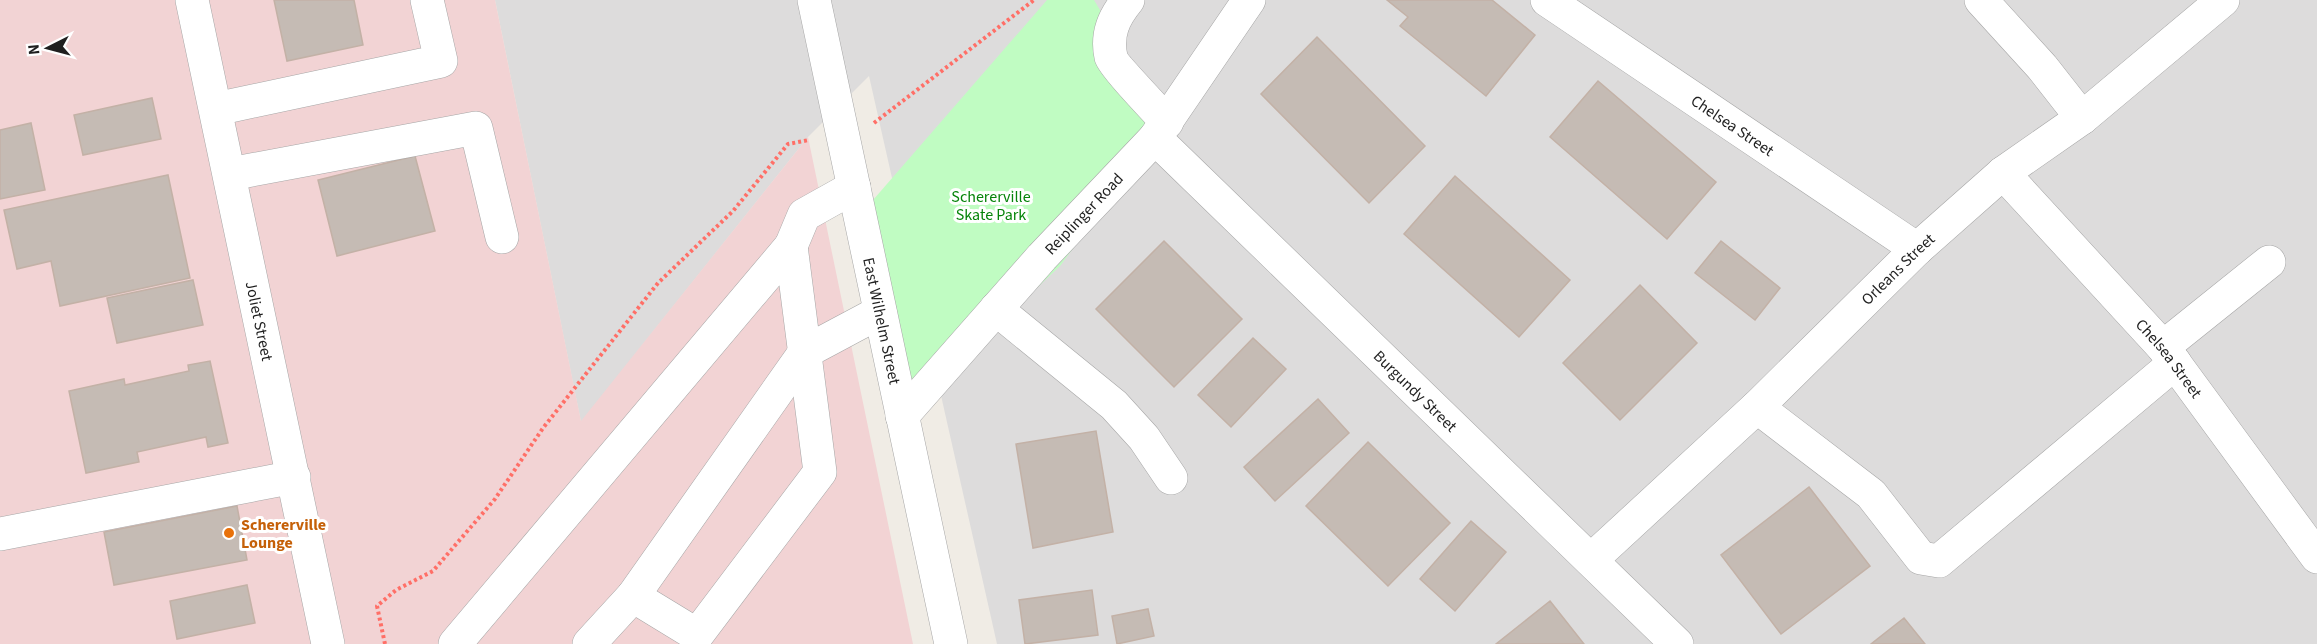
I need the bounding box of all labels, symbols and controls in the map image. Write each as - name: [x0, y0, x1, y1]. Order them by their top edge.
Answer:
- north arrow: [18, 18, 78, 78]
- text: N: [23, 43, 46, 56]
- street label: Chelsea Street: [1686, 90, 1779, 162]
- street label: Reiplinger Road: [1040, 168, 1128, 260]
- park label: Schererville Skate Park: [951, 186, 1031, 226]
- street label: Orleans Street: [1857, 228, 1940, 310]
- street label: East Wilhelm Street: [857, 255, 906, 387]
- street label: Joliet Street: [240, 279, 278, 364]
- street label: Chelsea Street: [2130, 314, 2207, 403]
- street label: Burgundy Street: [1368, 346, 1462, 438]
- place label: Schererville Lounge: [241, 514, 326, 554]
- marker: Schererville Lounge: [222, 526, 236, 540]

